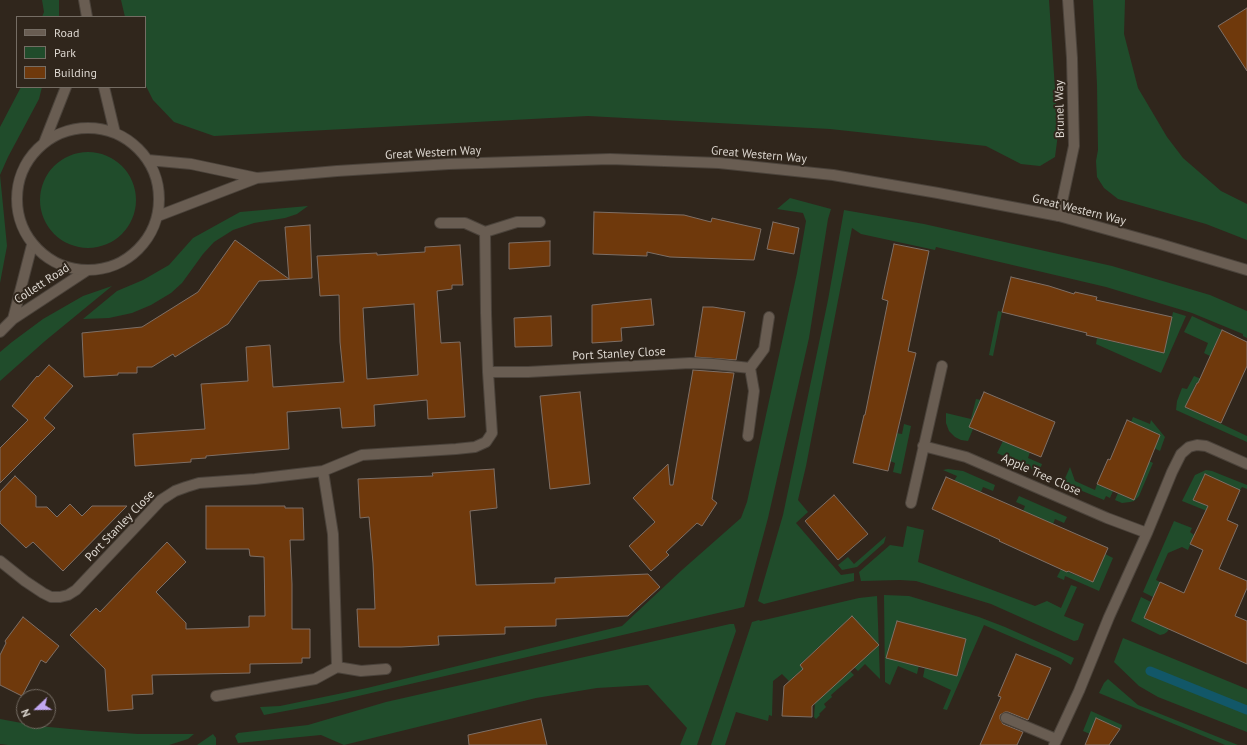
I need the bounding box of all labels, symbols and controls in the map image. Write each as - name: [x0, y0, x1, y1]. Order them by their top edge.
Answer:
- legend: [16, 16, 146, 88]
- text: Road: [54, 25, 79, 40]
- text: Park: [54, 45, 76, 60]
- text: Building: [54, 65, 97, 80]
- street label: Brunel Way: [1052, 80, 1068, 138]
- street label: Great Western Way: [385, 143, 481, 163]
- street label: Great Western Way: [710, 144, 808, 166]
- street label: Great Western Way: [1031, 191, 1127, 229]
- street label: Collett Road: [12, 261, 72, 307]
- street label: Port Stanley Close: [572, 344, 666, 364]
- street label: Apple Tree Close: [999, 451, 1083, 499]
- street label: Port Stanley Close: [82, 487, 158, 565]
- north arrow: [16, 689, 56, 729]
- text: N: [18, 707, 34, 719]

